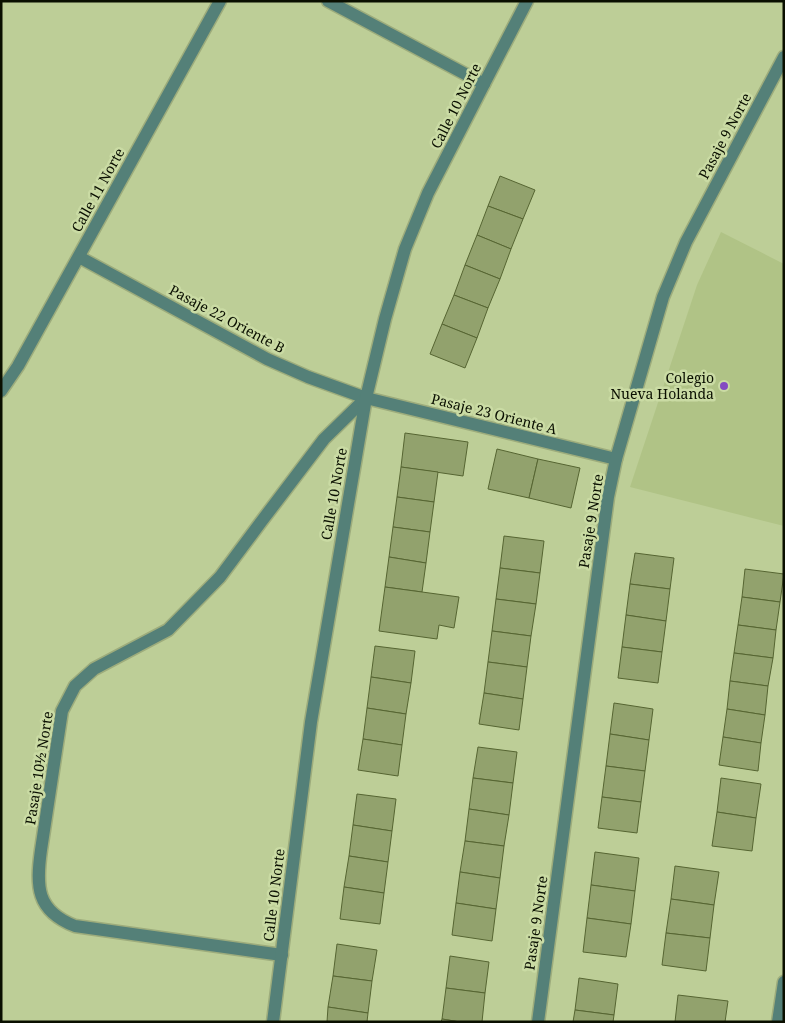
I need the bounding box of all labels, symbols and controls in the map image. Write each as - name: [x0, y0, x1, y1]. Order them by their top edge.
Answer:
- street label: Calle 10 Norte: [426, 60, 485, 152]
- street label: Pasaje 9 Norte: [694, 89, 755, 182]
- street label: Calle 11 Norte: [67, 144, 129, 235]
- street label: Pasaje 22 Oriente B: [166, 280, 288, 357]
- place label: Colegio Nueva Holanda: [610, 368, 714, 403]
- marker: Colegio Nueva Holanda: [718, 380, 730, 392]
- street label: Pasaje 23 Oriente A: [429, 389, 559, 438]
- street label: Calle 10 Norte: [316, 446, 351, 542]
- street label: Pasaje 9 Norte: [574, 472, 607, 569]
- street label: Pasaje 10½ Norte: [20, 710, 57, 826]
- street label: Calle 10 Norte: [258, 847, 289, 942]
- street label: Pasaje 9 Norte: [519, 875, 552, 971]

